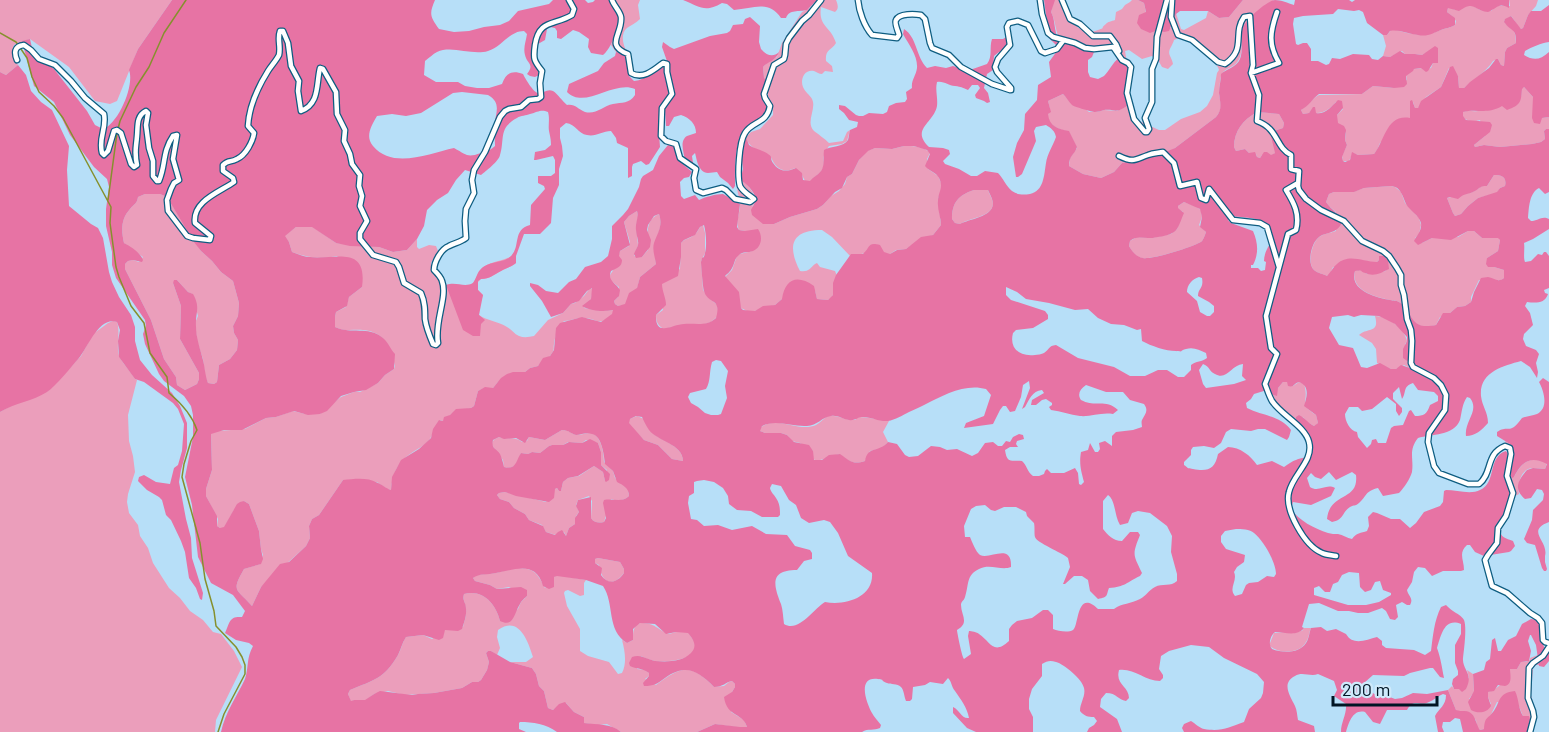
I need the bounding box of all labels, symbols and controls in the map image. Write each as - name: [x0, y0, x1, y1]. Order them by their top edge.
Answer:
- scale bar: [1333, 669, 1436, 707]
- text: 200 m: [1342, 678, 1390, 700]

